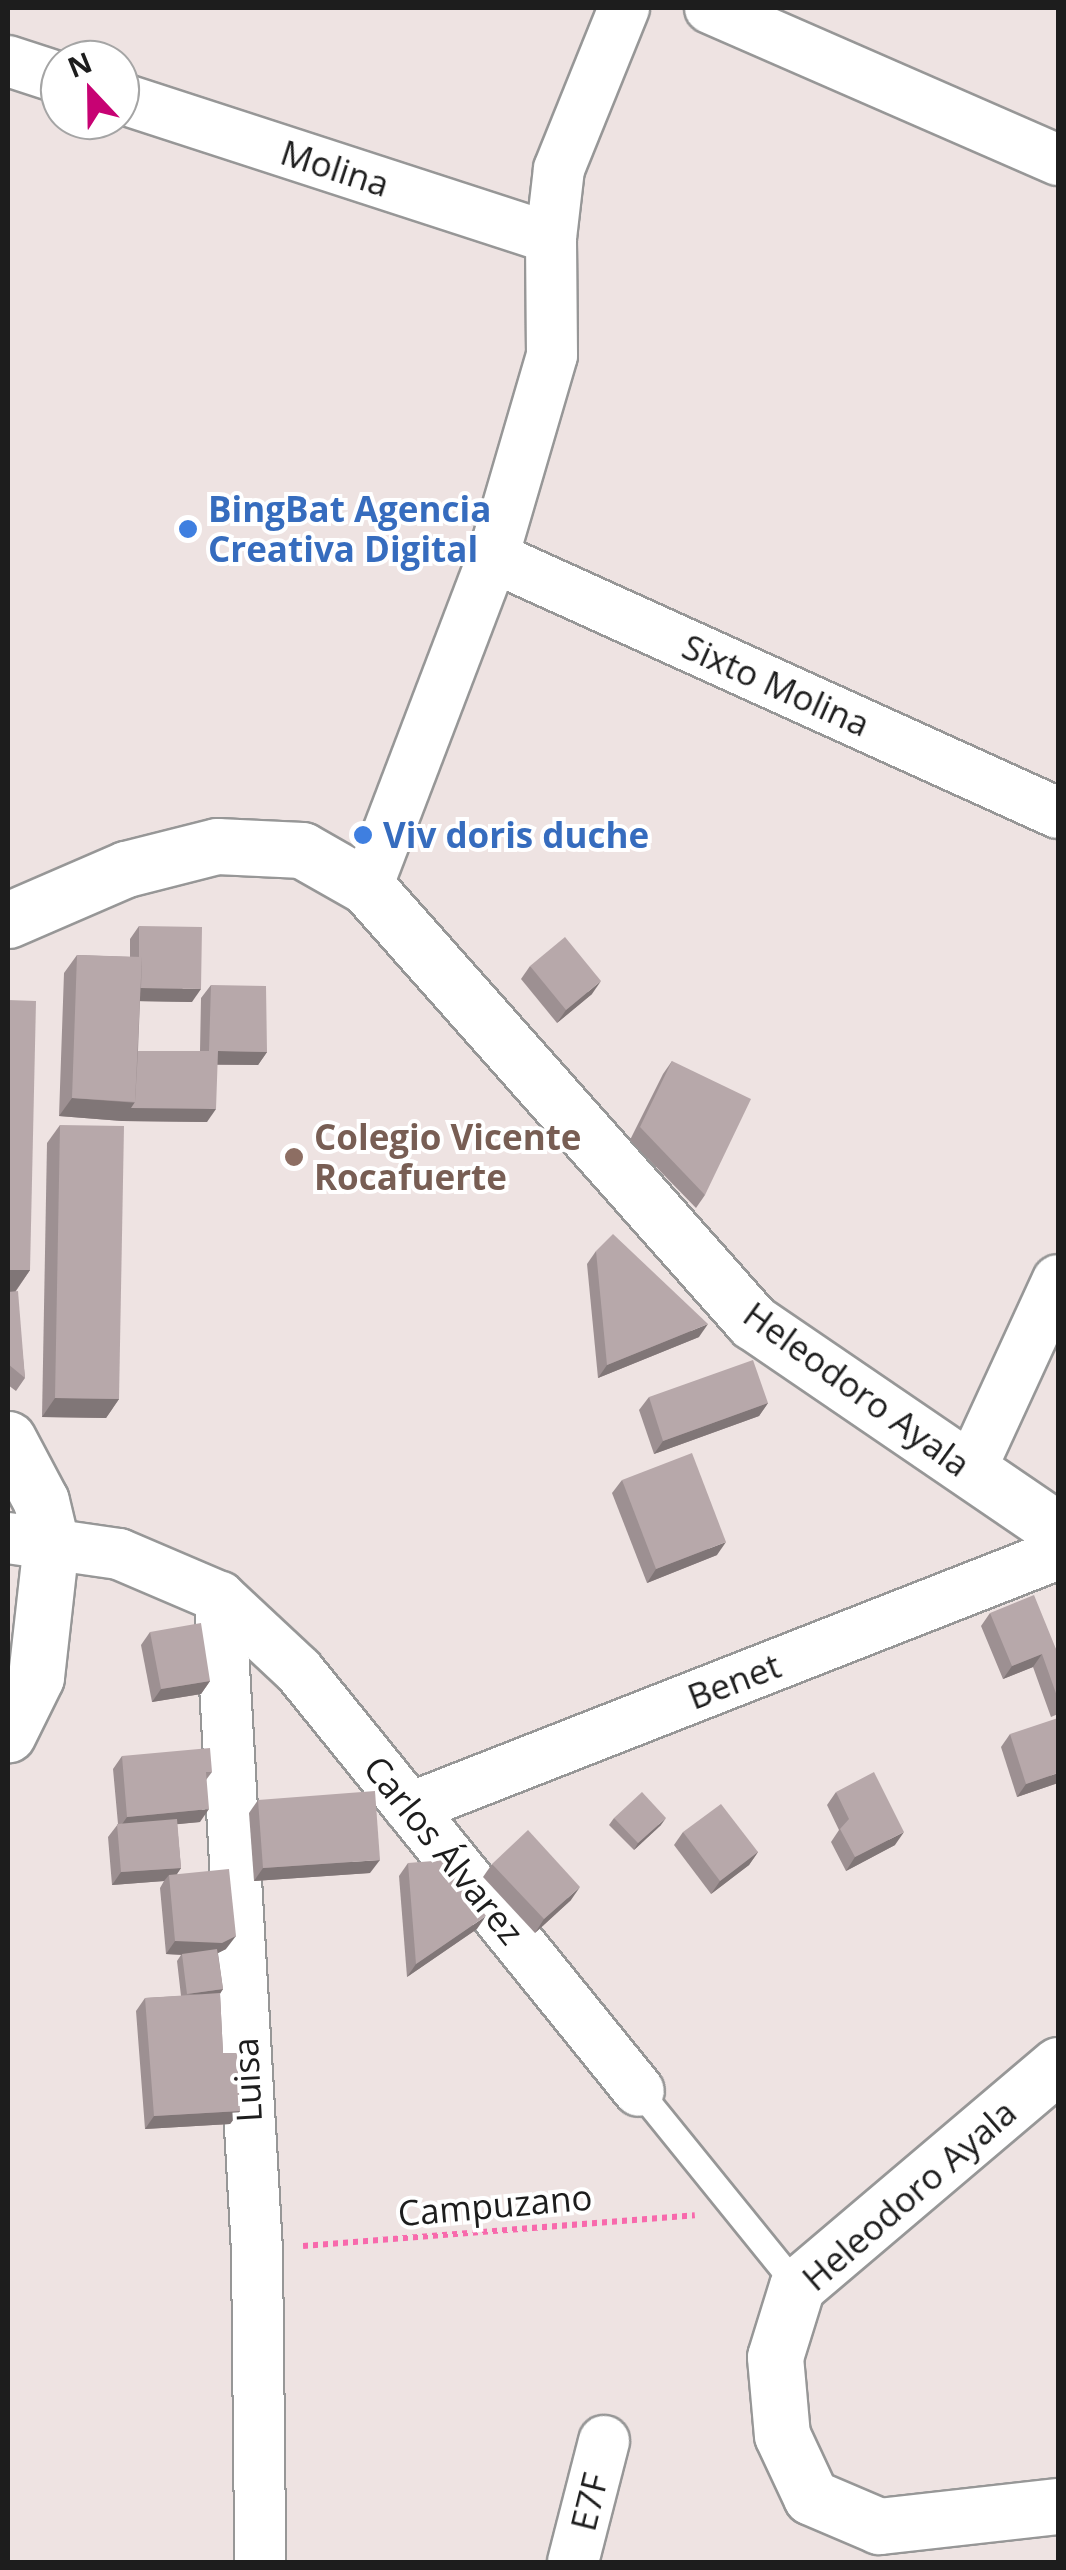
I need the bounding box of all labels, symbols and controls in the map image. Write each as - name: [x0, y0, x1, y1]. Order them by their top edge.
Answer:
- north arrow: [40, 40, 140, 140]
- text: N: [62, 42, 97, 86]
- street label: Molina: [276, 131, 394, 205]
- place label: BingBat Agencia Creativa Digital: [208, 488, 491, 570]
- marker: BingBat Agencia Creativa Digital: [177, 518, 199, 540]
- street label: Sixto Molina: [676, 625, 876, 745]
- place label: Viv doris duche: [383, 814, 649, 856]
- marker: Viv doris duche: [352, 824, 374, 846]
- place label: Colegio Vicente Rocafuerte: [314, 1116, 582, 1198]
- marker: Colegio Vicente Rocafuerte: [283, 1146, 305, 1168]
- street label: Heleodoro Ayala: [736, 1293, 978, 1485]
- street label: Benet: [682, 1644, 786, 1718]
- street label: Carlos Álvarez: [355, 1748, 533, 1952]
- street label: Luisa: [224, 2037, 270, 2123]
- street label: Heleodoro Ayala: [794, 2091, 1024, 2299]
- street label: Campuzano: [396, 2176, 594, 2234]
- street label: E7F: [562, 2469, 616, 2535]

